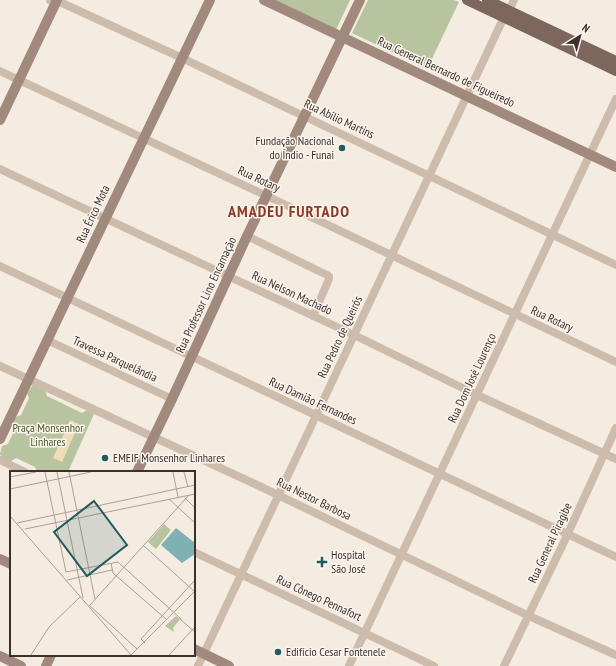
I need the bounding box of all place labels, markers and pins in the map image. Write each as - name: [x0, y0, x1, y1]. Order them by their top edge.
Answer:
- place label: Fundação Nacional do Índio - Funai: [256, 133, 334, 162]
- marker: Fundação Nacional do Índio - Funai: [337, 143, 347, 153]
- place label: EMEIF Monsenhor Linhares: [113, 450, 225, 465]
- marker: EMEIF Monsenhor Linhares: [100, 453, 110, 463]
- place label: Hospital São José: [331, 547, 366, 576]
- marker: Hospital São José: [316, 556, 328, 568]
- place label: Edifício Cesar Fontenele: [286, 644, 386, 659]
- marker: Edifício Cesar Fontenele: [273, 647, 283, 657]

